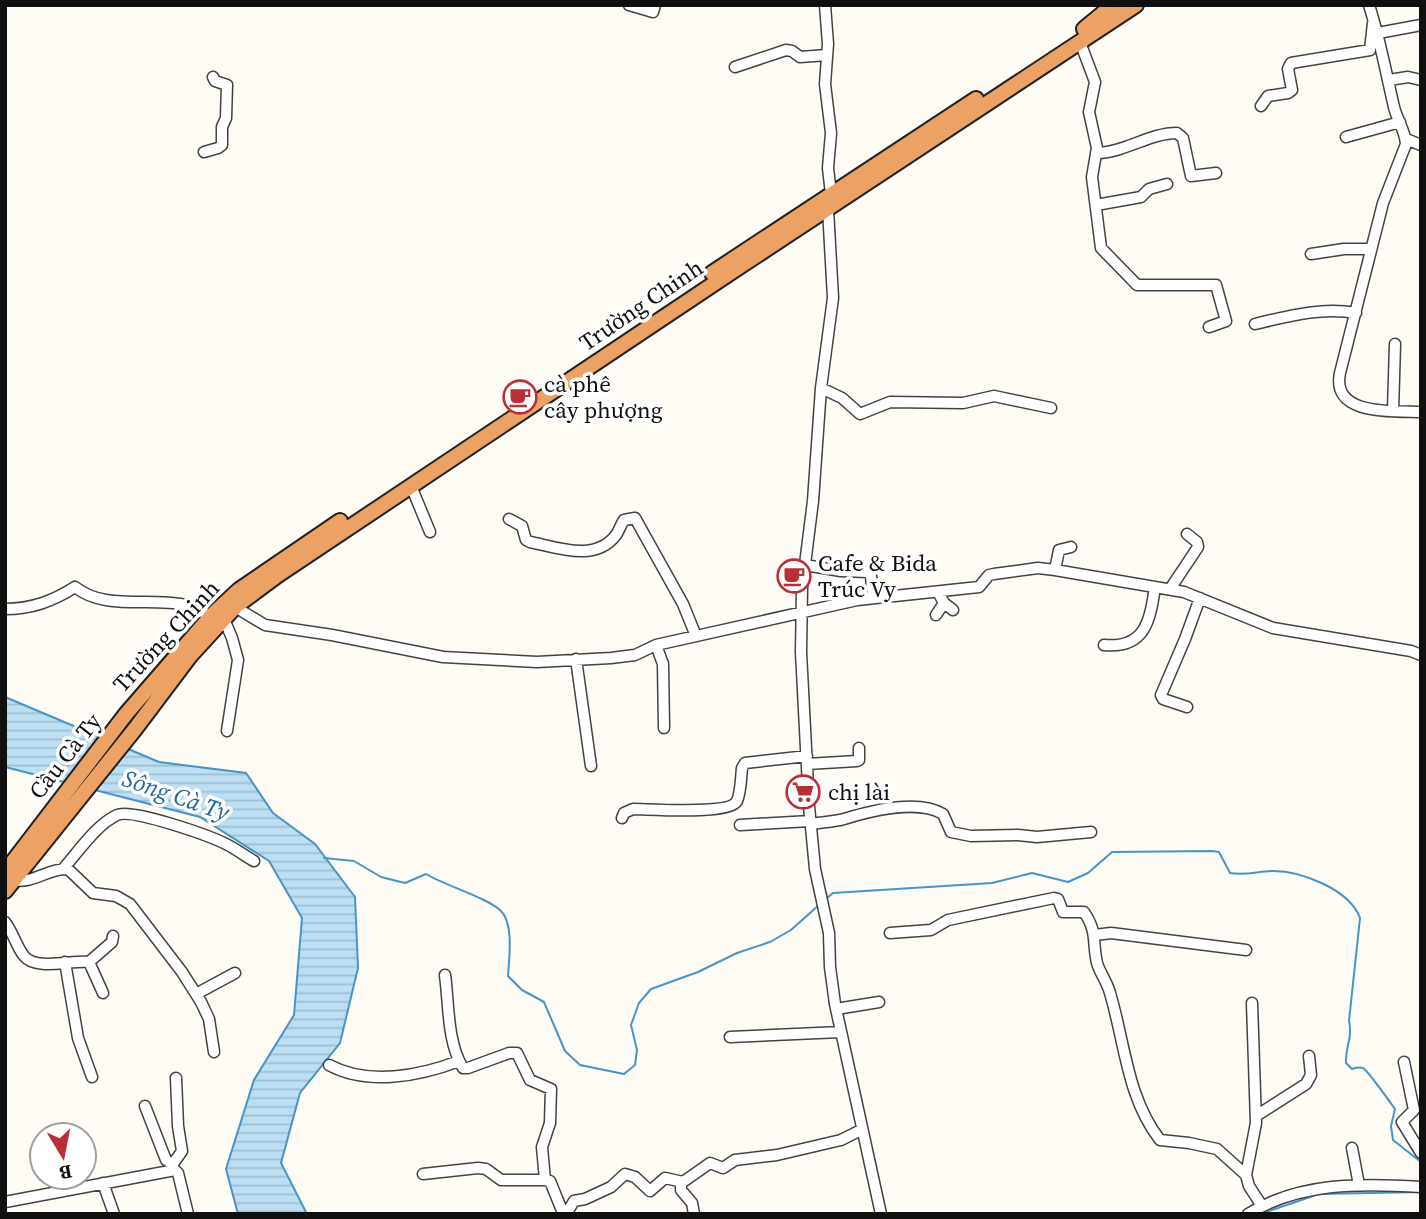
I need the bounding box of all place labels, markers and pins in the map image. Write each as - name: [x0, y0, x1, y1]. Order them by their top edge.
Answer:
- place label: cà phê cây phượng: [544, 368, 663, 426]
- cafe icon: cà phê cây phượng: [501, 378, 539, 416]
- place label: Cafe & Bida Trúc Vy: [818, 547, 937, 605]
- cafe icon: Cafe & Bida Trúc Vy: [775, 557, 813, 595]
- supermarket icon: chị lài: [784, 773, 822, 811]
- place label: chị lài: [828, 776, 890, 808]

